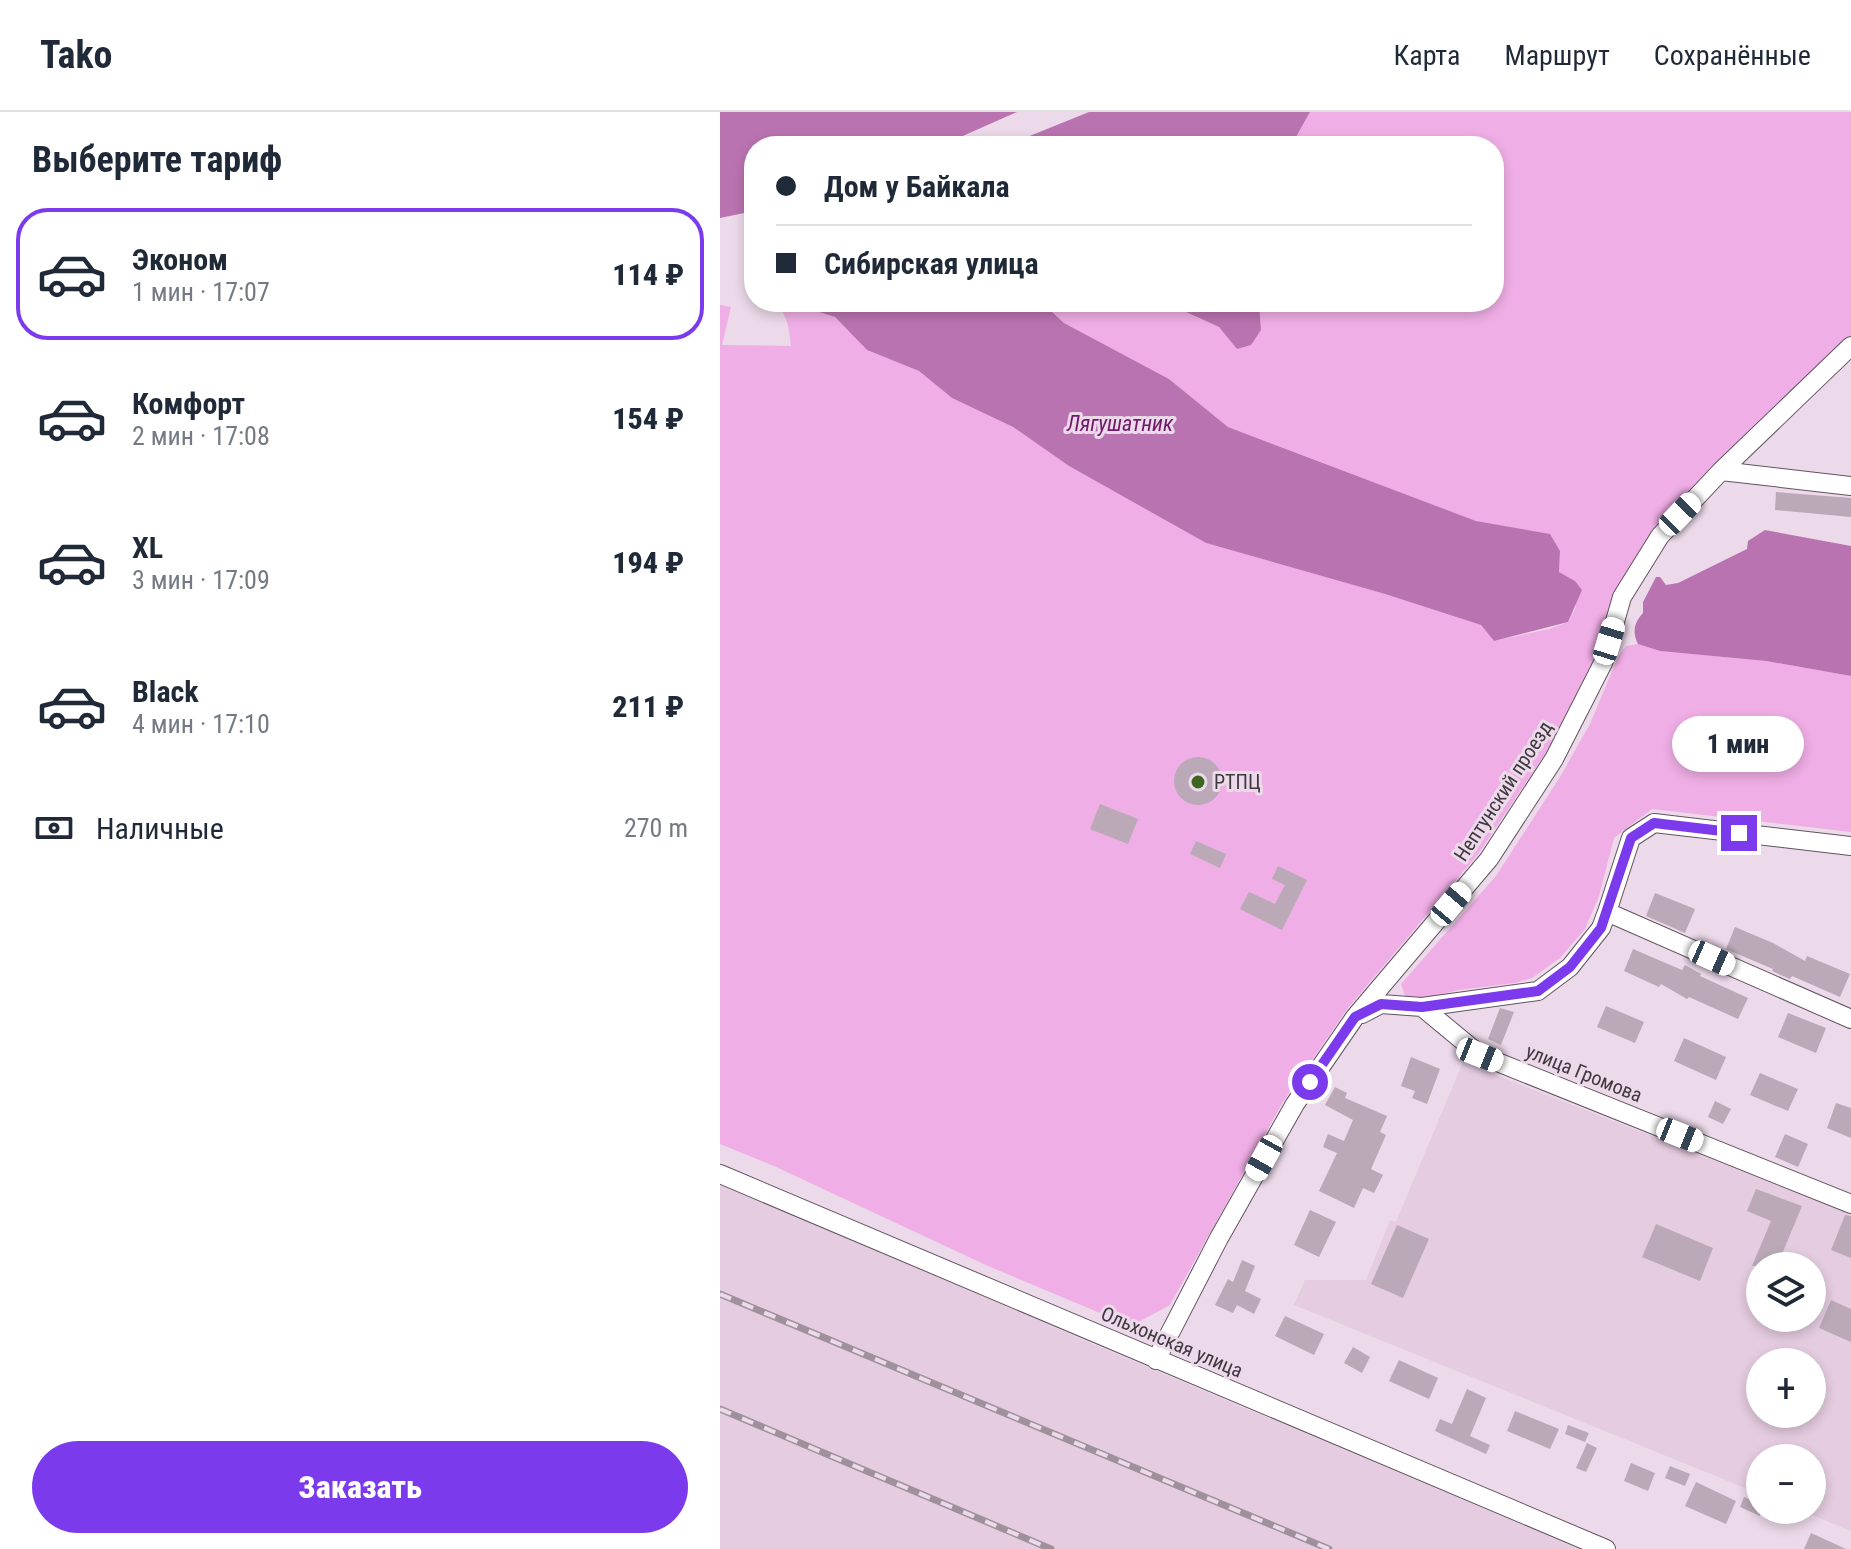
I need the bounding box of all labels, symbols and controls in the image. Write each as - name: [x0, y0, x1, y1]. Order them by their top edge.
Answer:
- text: Tako: [40, 33, 113, 77]
- text: Карта: [1394, 39, 1460, 72]
- text: Маршрут: [1504, 39, 1610, 72]
- text: Сохранённые: [1654, 39, 1811, 72]
- text: Выберите тариф: [32, 139, 282, 181]
- text: Дом у Байкала: [824, 169, 1010, 204]
- icon: car: [36, 238, 108, 310]
- text: Эконом: [132, 242, 228, 277]
- text: Сибирская улица: [824, 246, 1039, 281]
- text: 114 ₽: [612, 257, 684, 292]
- text: 1 мин · 17:07: [132, 277, 270, 307]
- icon: car: [36, 382, 108, 454]
- text: Комфорт: [132, 386, 245, 421]
- text: 154 ₽: [612, 401, 684, 436]
- water label: Лягушатник: [1066, 411, 1174, 436]
- text: 2 мин · 17:08: [132, 421, 270, 451]
- car: [1655, 488, 1705, 540]
- icon: car: [36, 526, 108, 598]
- text: XL: [132, 530, 163, 565]
- text: 194 ₽: [612, 545, 684, 580]
- text: 3 мин · 17:09: [132, 565, 270, 595]
- car: [1591, 615, 1627, 667]
- icon: car: [36, 670, 108, 742]
- text: Black: [132, 674, 199, 709]
- text: 211 ₽: [612, 689, 684, 724]
- text: 4 мин · 17:10: [132, 709, 270, 739]
- street label: Нептунский проезд: [1449, 716, 1557, 865]
- callout: 1 мин: [1673, 717, 1805, 773]
- text: 1 мин: [1707, 729, 1769, 759]
- place label: РТПЦ: [1214, 770, 1261, 794]
- marker: РТПЦ: [1189, 773, 1207, 791]
- icon: cash: [32, 806, 76, 850]
- text: Наличные: [96, 811, 224, 846]
- text: 270 m: [624, 813, 688, 843]
- route end: [1721, 815, 1757, 851]
- car: [1426, 878, 1476, 930]
- car: [1685, 937, 1739, 979]
- car: [1453, 1035, 1507, 1075]
- street label: улица Громова: [1522, 1039, 1646, 1107]
- route start: [1292, 1064, 1328, 1100]
- car: [1653, 1115, 1707, 1155]
- car: [1242, 1131, 1286, 1185]
- map controls: [1746, 1252, 1826, 1524]
- button: layers: [1746, 1252, 1826, 1332]
- street label: Ольхонская улица: [1098, 1301, 1246, 1383]
- button: +: [1746, 1348, 1826, 1428]
- button: Заказать: [32, 1441, 688, 1533]
- button: −: [1746, 1444, 1826, 1524]

